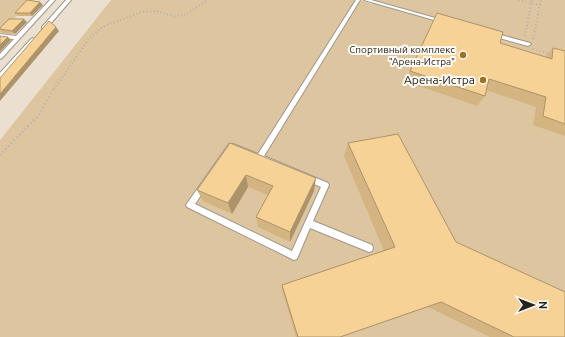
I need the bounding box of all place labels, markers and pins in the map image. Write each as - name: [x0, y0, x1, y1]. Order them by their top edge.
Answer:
- place label: Спортивный комплекс "Арена-Истра": [349, 44, 455, 67]
- marker: Спортивный комплекс "Арена-Истра": [458, 50, 468, 60]
- place label: Арена-Истра: [404, 73, 475, 86]
- marker: Арена-Истра: [478, 75, 488, 85]

